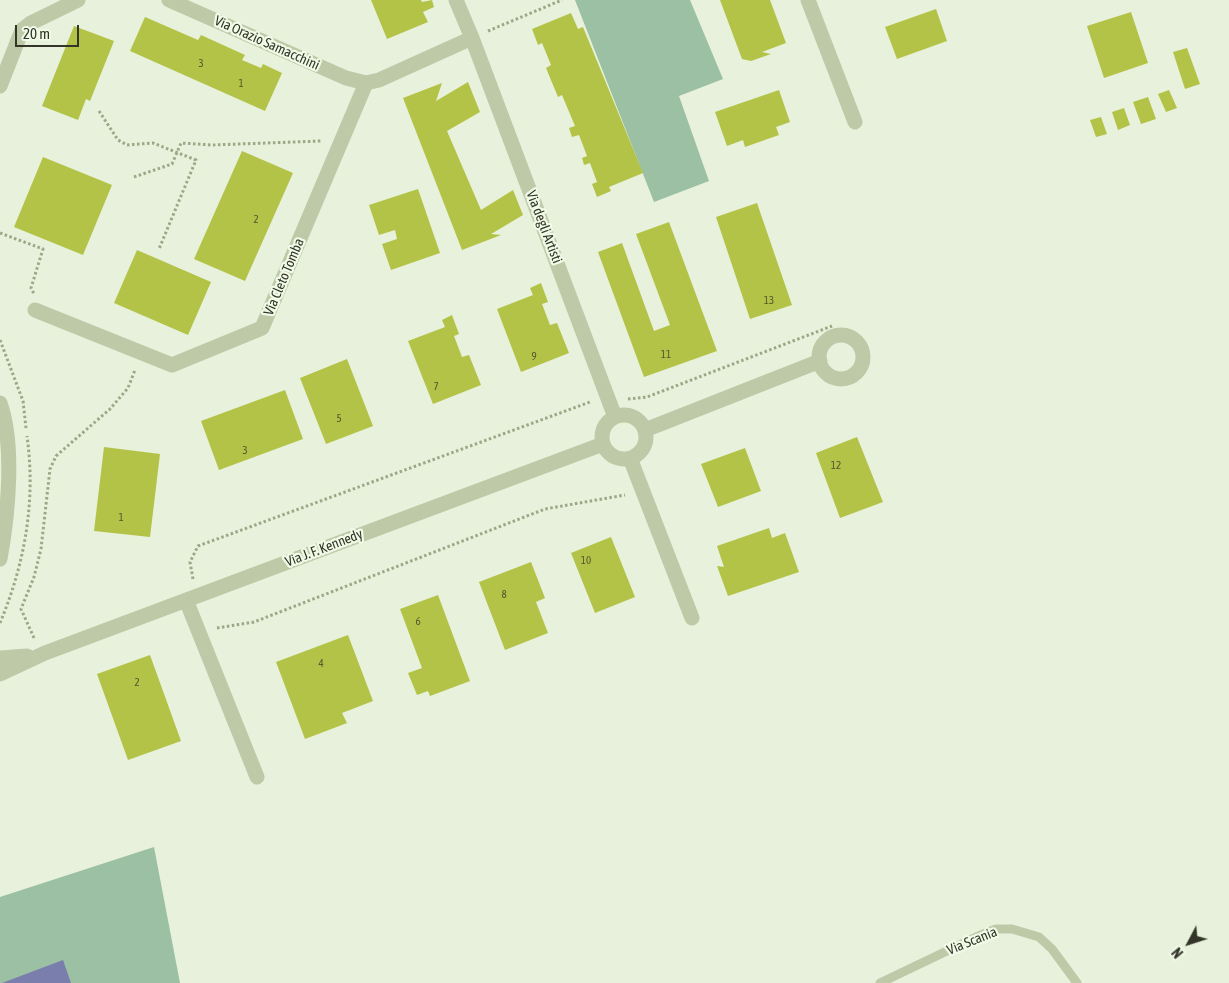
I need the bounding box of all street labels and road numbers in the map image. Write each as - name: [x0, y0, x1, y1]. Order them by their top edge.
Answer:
- street label: Via Orazio Samacchini: [212, 12, 322, 74]
- street label: Via degli Artisti: [522, 188, 566, 266]
- street label: Via Cleto Tomba: [260, 236, 308, 318]
- street label: Via J. F. Kennedy: [283, 526, 365, 570]
- street label: Via Scania: [944, 923, 1000, 959]

